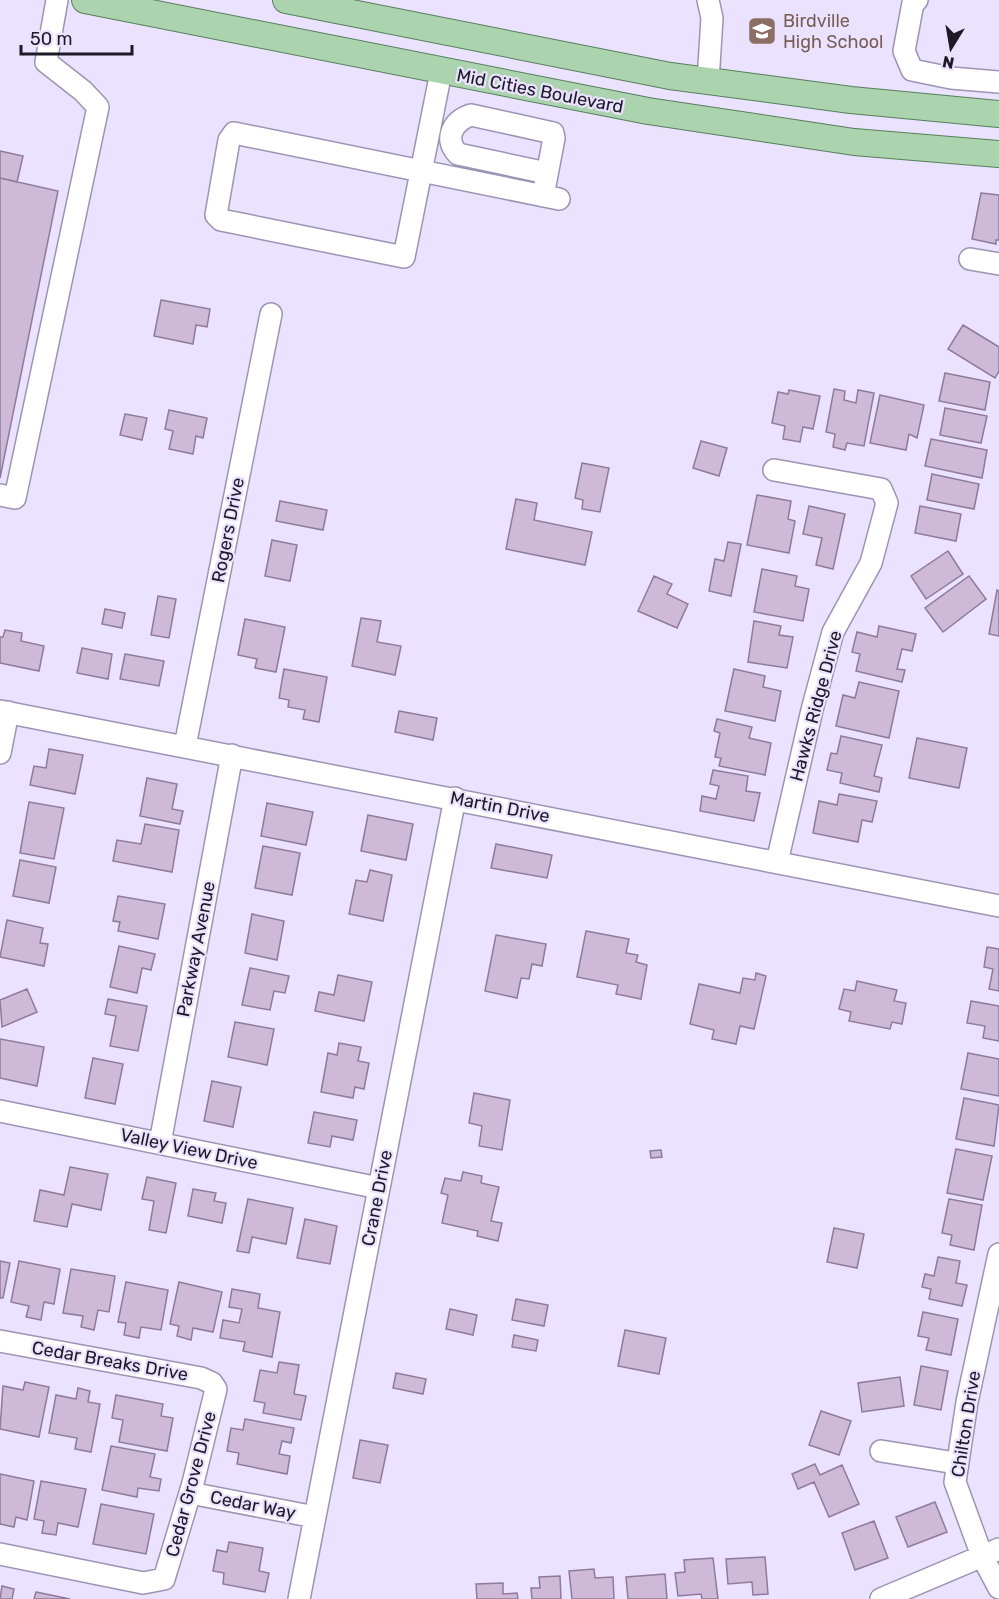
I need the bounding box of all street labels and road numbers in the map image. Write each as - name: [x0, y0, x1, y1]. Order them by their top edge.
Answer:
- street label: Mid Cities Boulevard: [455, 64, 625, 118]
- street label: Rogers Drive: [207, 476, 249, 584]
- street label: Hawks Ridge Drive: [785, 628, 847, 784]
- street label: Martin Drive: [448, 787, 552, 827]
- street label: Parkway Avenue: [172, 879, 220, 1019]
- street label: Valley View Drive: [118, 1124, 260, 1174]
- street label: Crane Drive: [357, 1148, 397, 1248]
- street label: Cedar Breaks Drive: [30, 1336, 190, 1386]
- street label: Chilton Drive: [947, 1369, 985, 1479]
- street label: Cedar Grove Drive: [161, 1409, 221, 1559]
- street label: Cedar Way: [208, 1486, 298, 1524]

